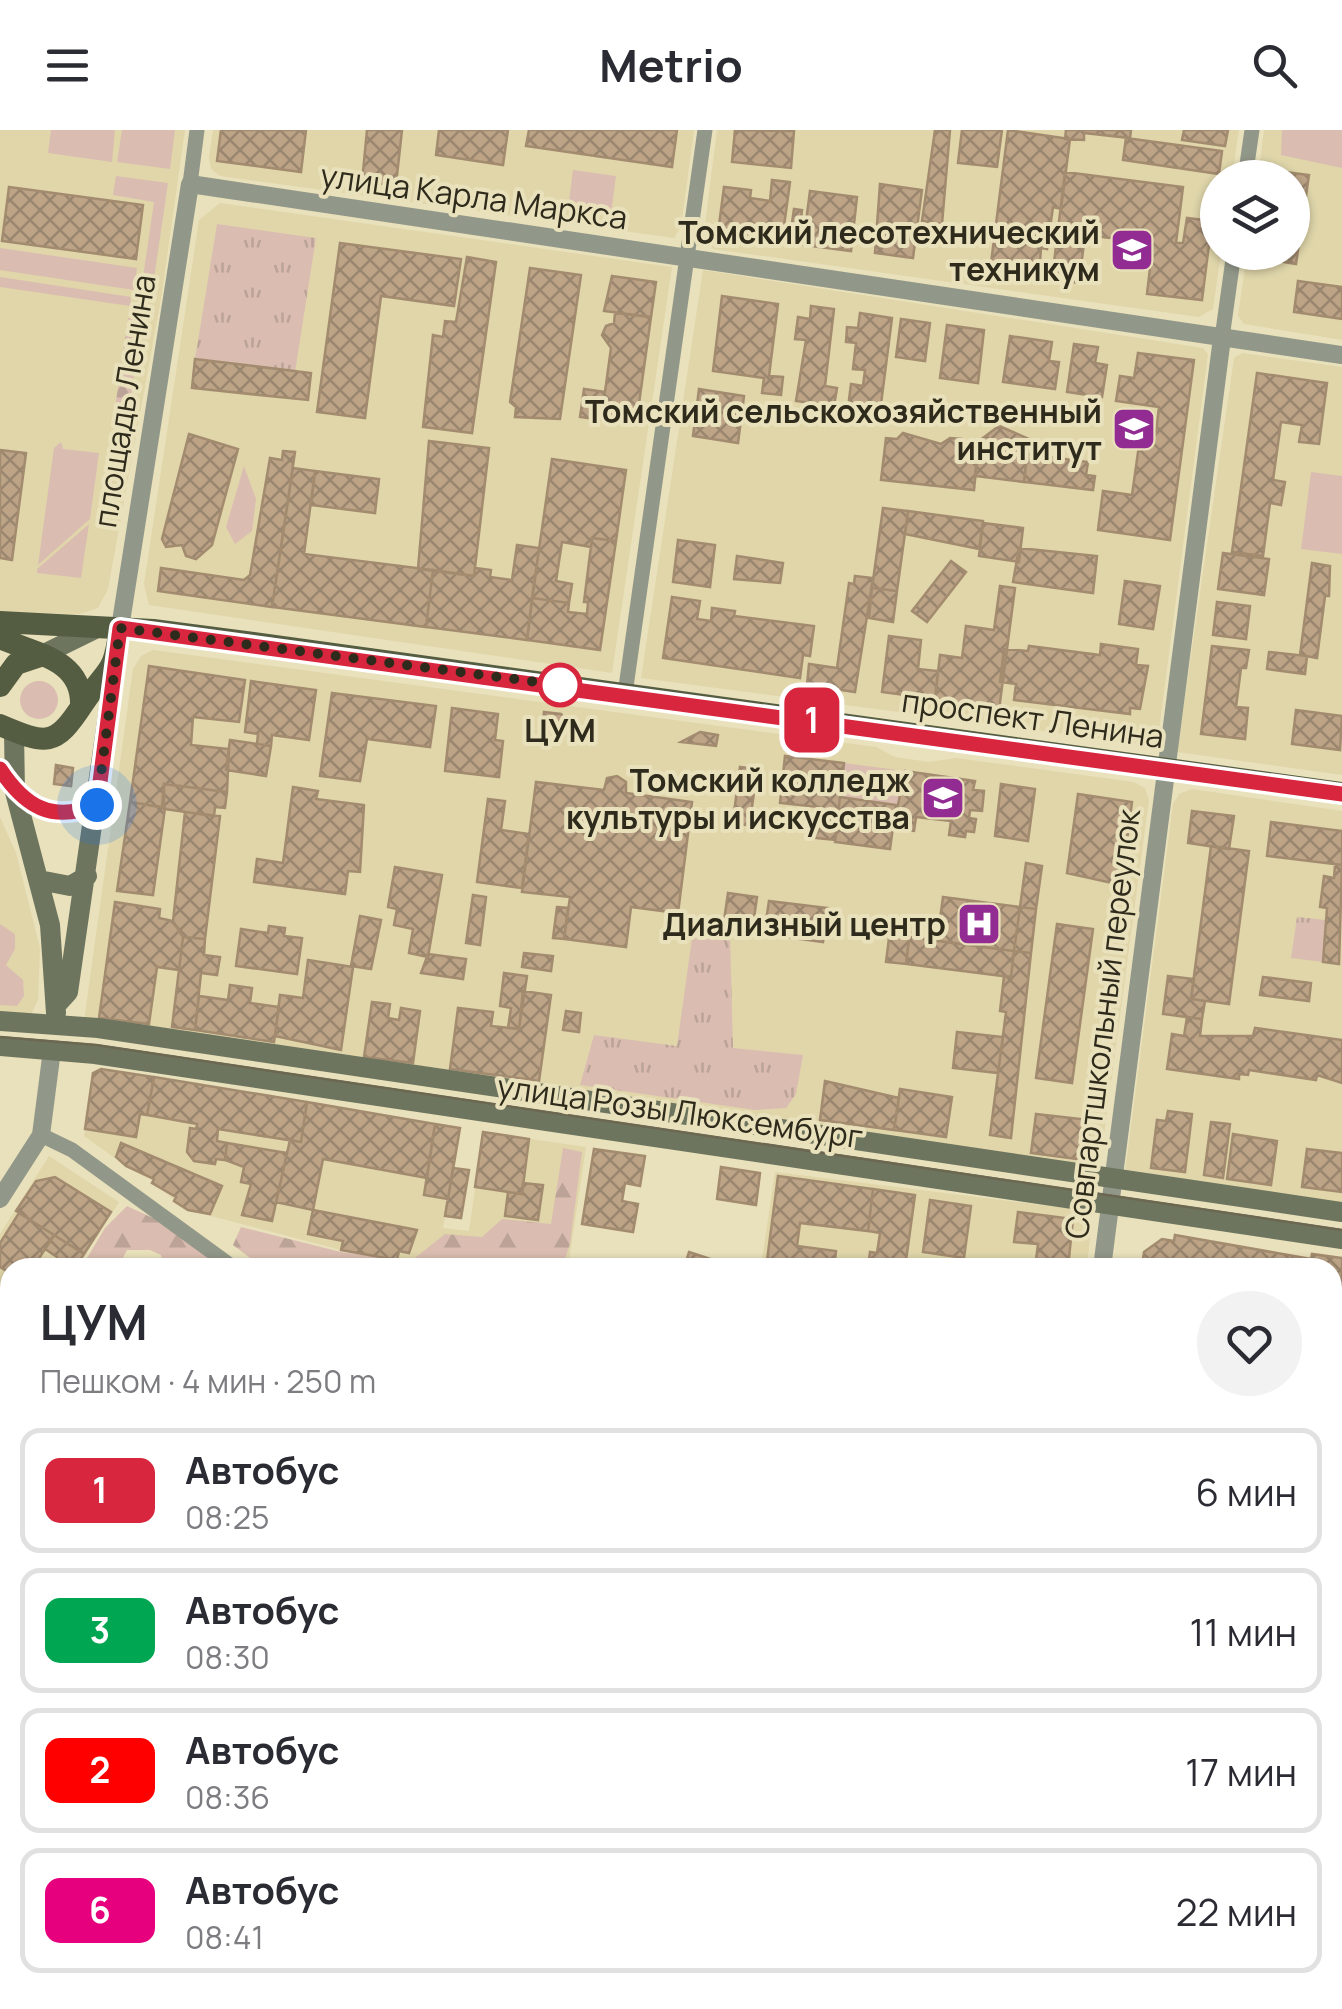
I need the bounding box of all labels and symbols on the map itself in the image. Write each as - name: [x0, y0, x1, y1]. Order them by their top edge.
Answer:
- street label: улица Карла Маркса: [318, 153, 630, 239]
- place label: Томский лесотехнический техникум: [678, 210, 1100, 291]
- school or university icon: Томский лесотехнический техникум: [1109, 227, 1155, 273]
- street label: площадь Ленина: [82, 271, 166, 531]
- place label: Томский сельскохозяйственный институт: [585, 389, 1102, 470]
- school or university icon: Томский сельскохозяйственный институт: [1111, 406, 1157, 452]
- marker: ЦУМ: [539, 664, 581, 706]
- street label: проспект Ленина: [899, 678, 1167, 758]
- line badge: 1: [780, 688, 844, 752]
- place label: ЦУМ: [524, 708, 596, 752]
- place label: Томский колледж культуры и искусства: [566, 758, 910, 839]
- school or university icon: Томский колледж культуры и искусства: [920, 775, 966, 821]
- your location: [72, 780, 122, 830]
- street label: Совпартшкольный переулок: [1054, 806, 1150, 1241]
- hospital icon: Диализный центр: [956, 901, 1002, 947]
- place label: Диализный центр: [662, 902, 946, 946]
- street label: улица Розы Люксембург: [494, 1064, 866, 1158]

